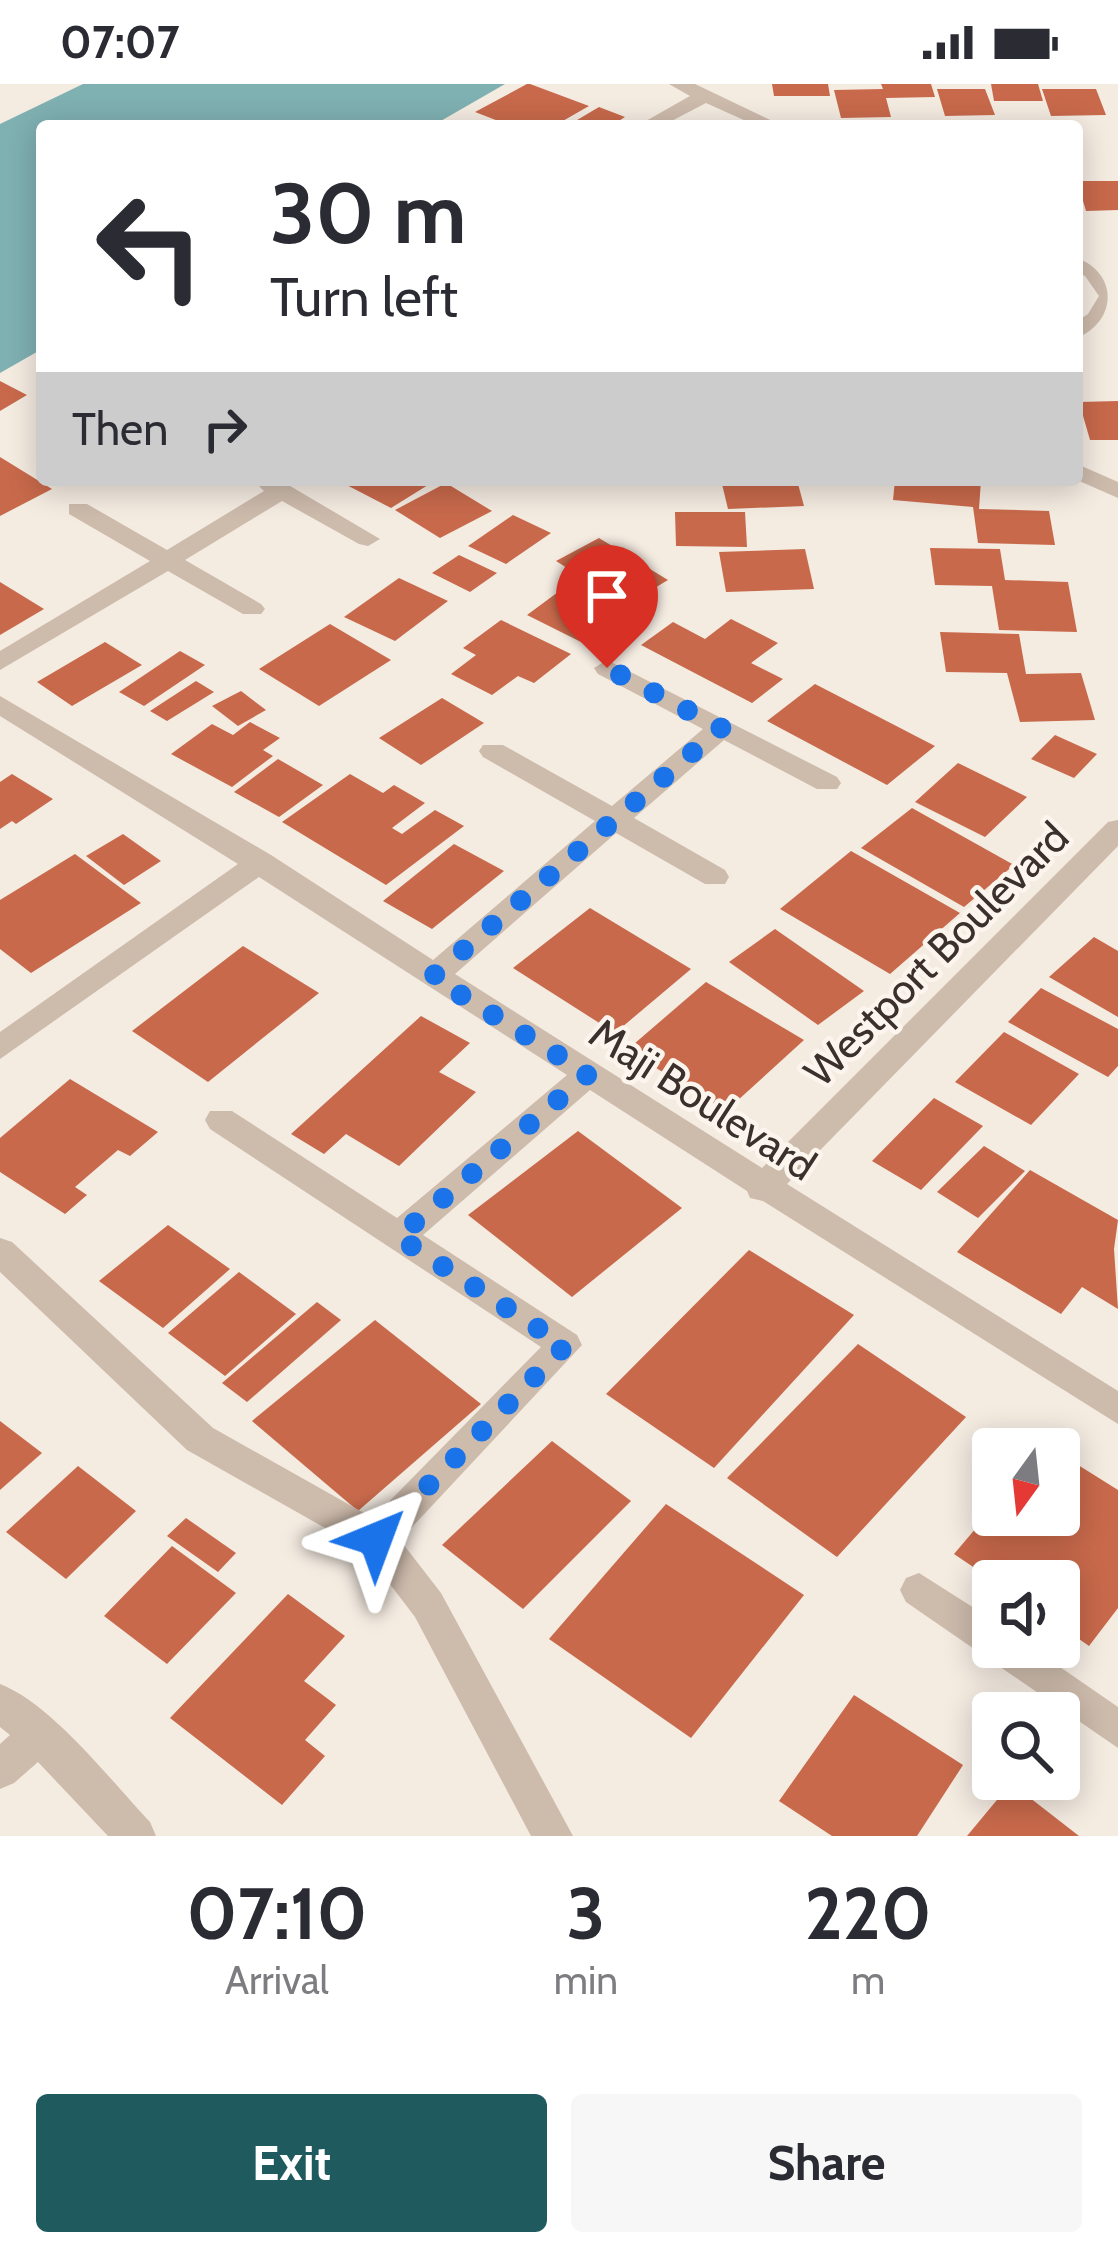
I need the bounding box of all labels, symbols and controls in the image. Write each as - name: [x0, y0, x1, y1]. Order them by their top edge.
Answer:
- text: 07:07: [60, 15, 179, 69]
- text: 30 m: [270, 162, 466, 264]
- icon: left: [72, 168, 228, 324]
- text: Turn left: [270, 264, 458, 330]
- icon: right: [192, 396, 258, 462]
- text: Then: [72, 402, 168, 456]
- pin: [556, 545, 658, 668]
- icon: arrive: [574, 563, 640, 629]
- street label: Westport Boulevard: [793, 811, 1079, 1097]
- street label: Maji Boulevard: [580, 1007, 826, 1191]
- north arrow: [972, 1428, 1080, 1536]
- map controls: [972, 1428, 1080, 1800]
- position arrow: [313, 1476, 439, 1602]
- button: sound: [972, 1560, 1080, 1668]
- button: search: [972, 1692, 1080, 1800]
- text: 07:10: [186, 1870, 367, 1957]
- text: 3: [567, 1870, 605, 1957]
- text: 220: [805, 1870, 932, 1957]
- text: Arrival: [225, 1956, 329, 2004]
- text: min: [554, 1956, 618, 2004]
- text: m: [851, 1956, 885, 2004]
- button: Exit: [36, 2094, 547, 2232]
- button: Share: [571, 2094, 1082, 2232]

